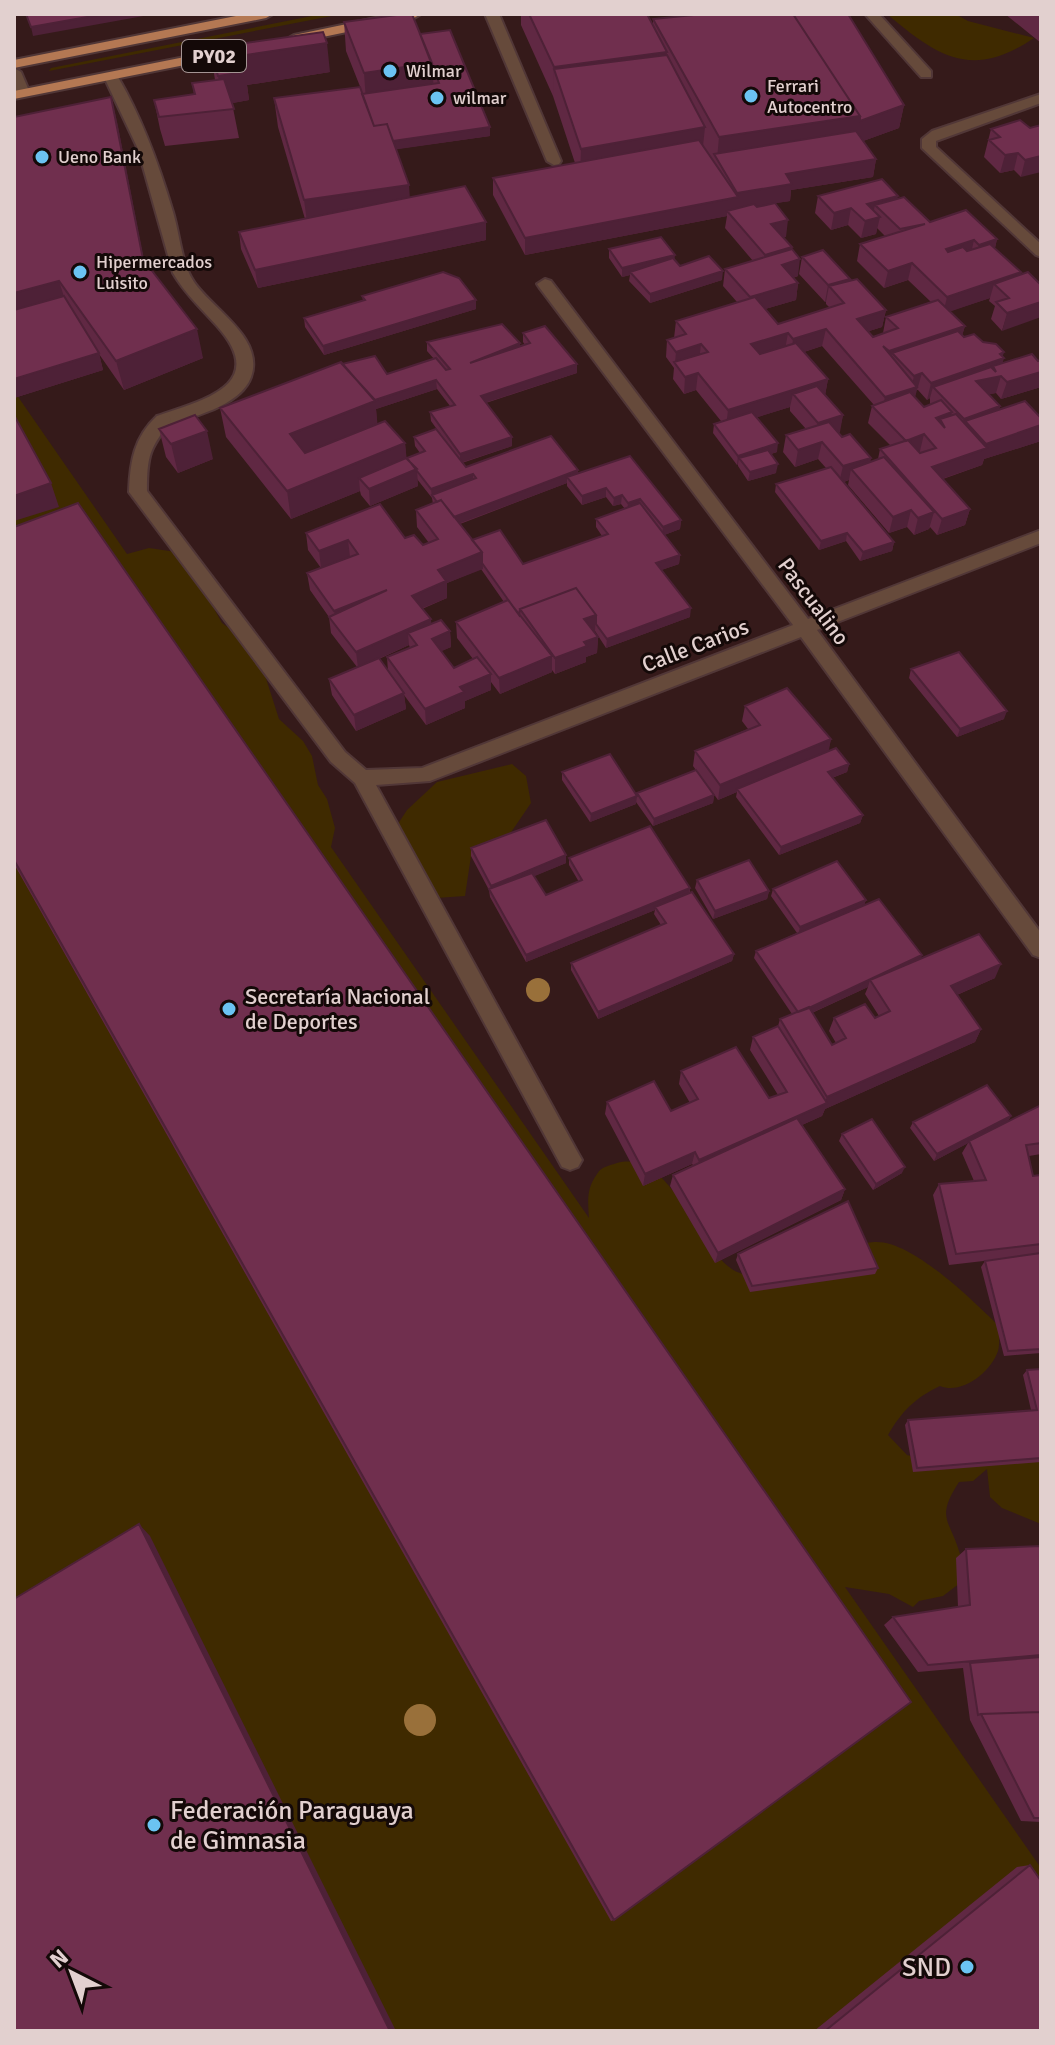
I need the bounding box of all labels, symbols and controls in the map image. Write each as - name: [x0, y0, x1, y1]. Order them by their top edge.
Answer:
- road number: PY02: [182, 40, 246, 72]
- place label: Wilmar: [406, 60, 462, 82]
- marker: Wilmar: [381, 62, 399, 80]
- place label: Ferrari Autocentro: [767, 75, 852, 118]
- place label: wilmar: [453, 87, 507, 109]
- marker: Ferrari Autocentro: [742, 87, 760, 105]
- marker: wilmar: [428, 89, 446, 107]
- place label: Ueno Bank: [58, 146, 141, 168]
- marker: Ueno Bank: [33, 148, 51, 166]
- place label: Hipermercados Luisito: [96, 251, 212, 294]
- marker: Hipermercados Luisito: [71, 263, 89, 281]
- street label: Pascualino: [772, 552, 855, 650]
- street label: Calle Carios: [638, 613, 752, 678]
- place label: Secretaría Nacional de Deportes: [245, 983, 430, 1035]
- marker: Secretaría Nacional de Deportes: [220, 1000, 238, 1018]
- place label: Federación Paraguaya de Gimnasia: [170, 1795, 414, 1857]
- marker: Federación Paraguaya de Gimnasia: [145, 1816, 163, 1834]
- north arrow: [32, 1933, 112, 2013]
- text: N: [44, 1943, 74, 1974]
- place label: SND: [902, 1952, 951, 1984]
- marker: SND: [958, 1958, 976, 1976]

